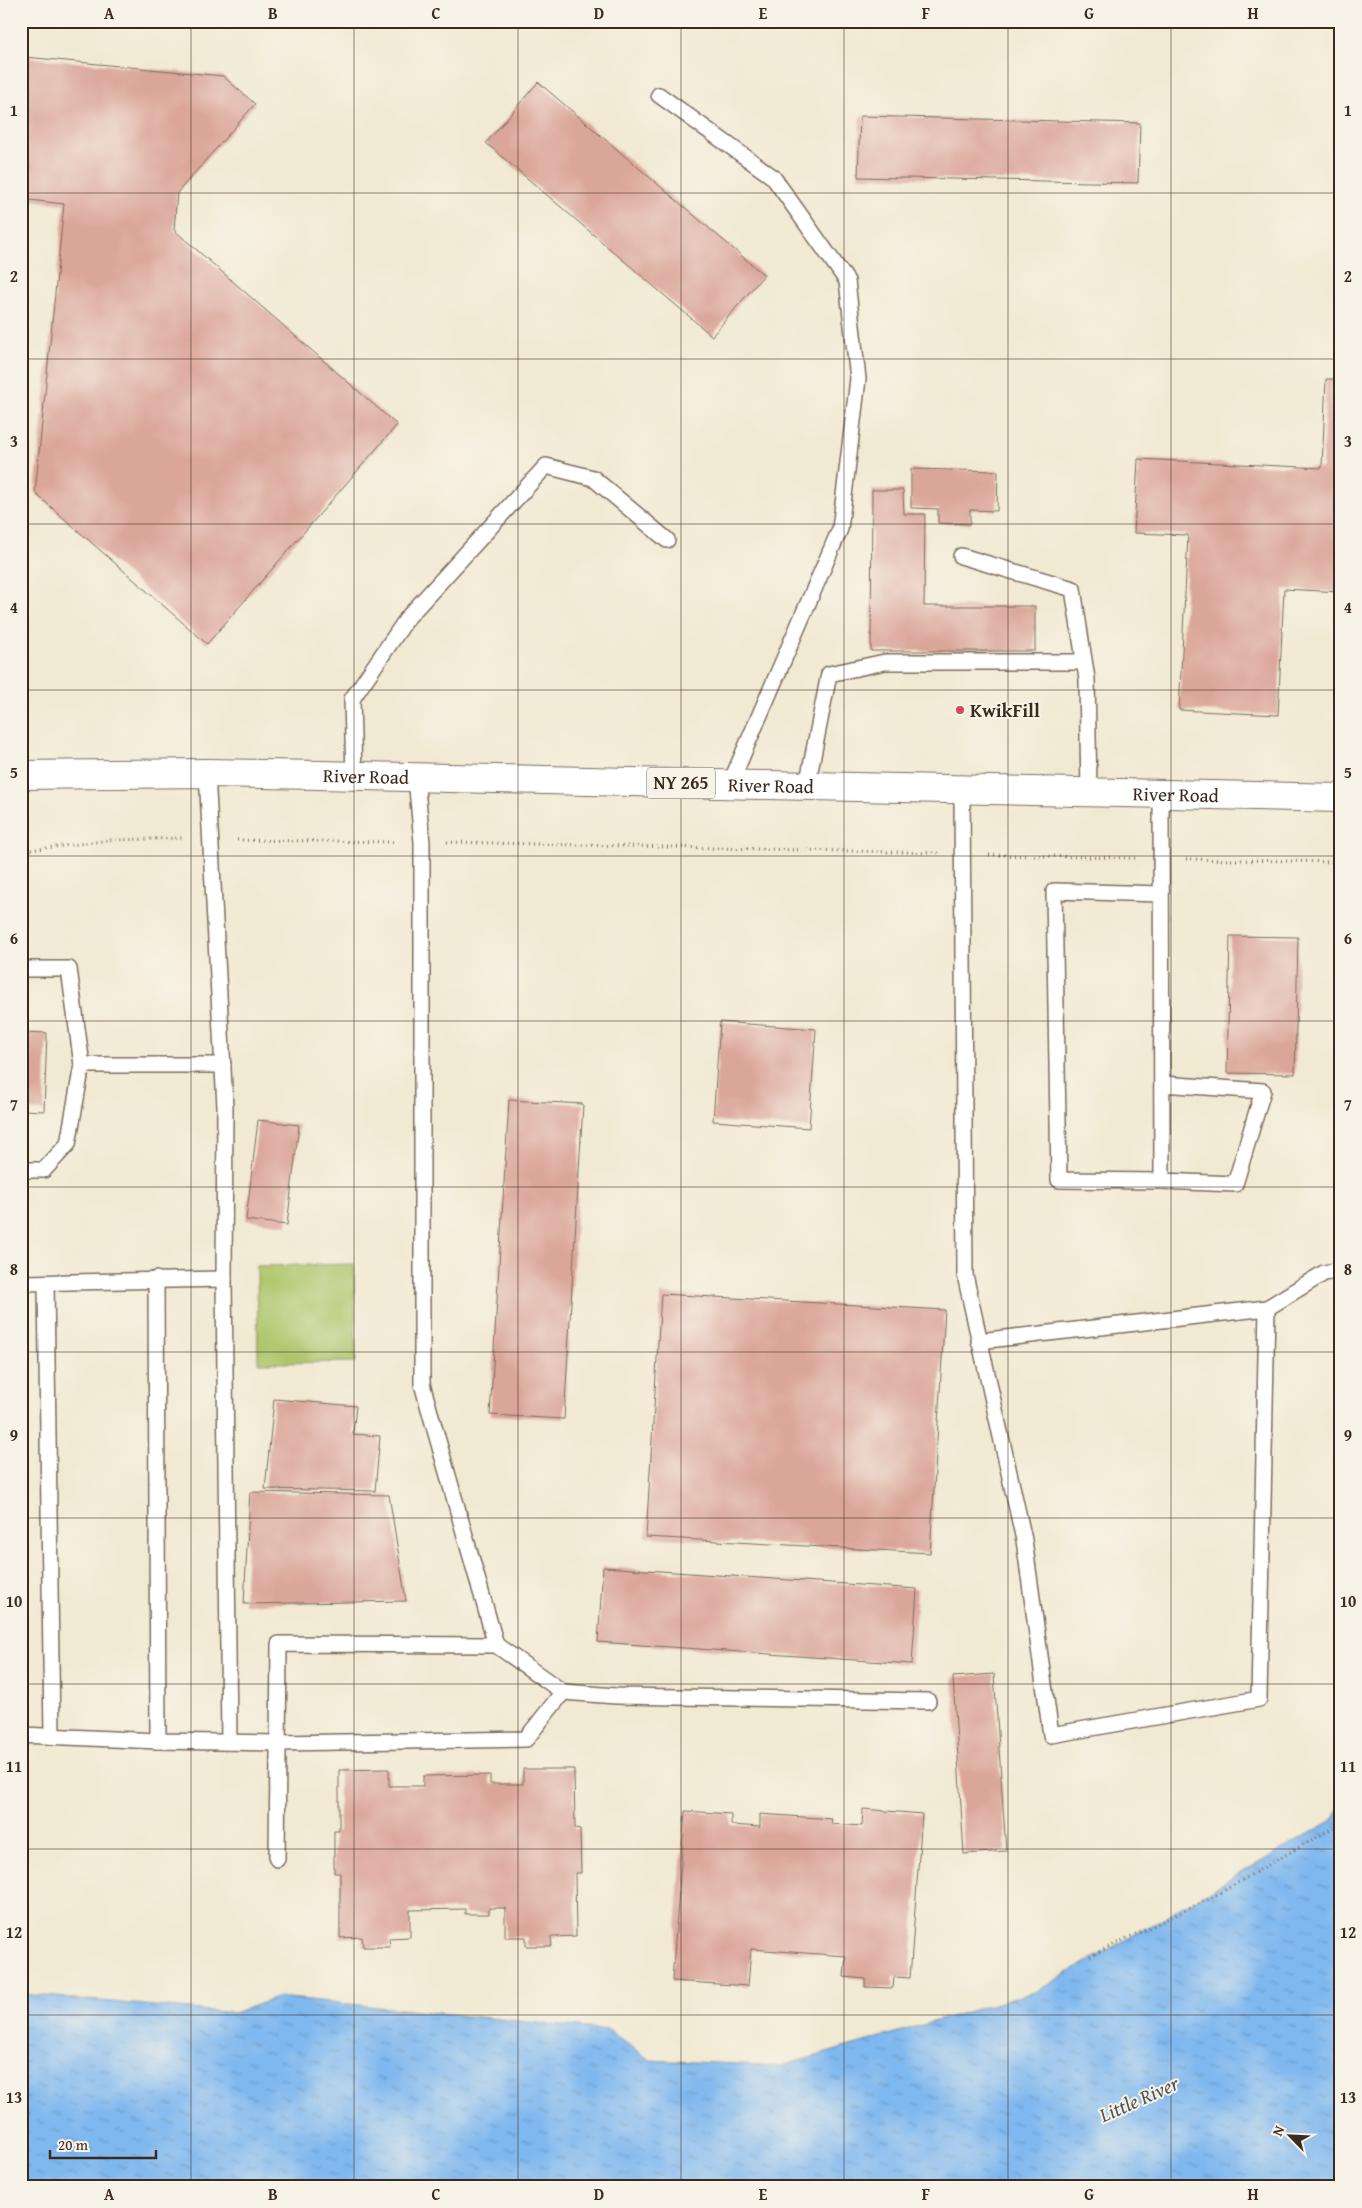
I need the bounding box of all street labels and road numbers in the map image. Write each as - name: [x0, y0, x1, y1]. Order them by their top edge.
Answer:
- street label: River Road: [323, 761, 410, 791]
- road number: NY 265: [647, 768, 715, 798]
- street label: River Road: [728, 770, 815, 800]
- street label: River Road: [1132, 779, 1220, 809]

